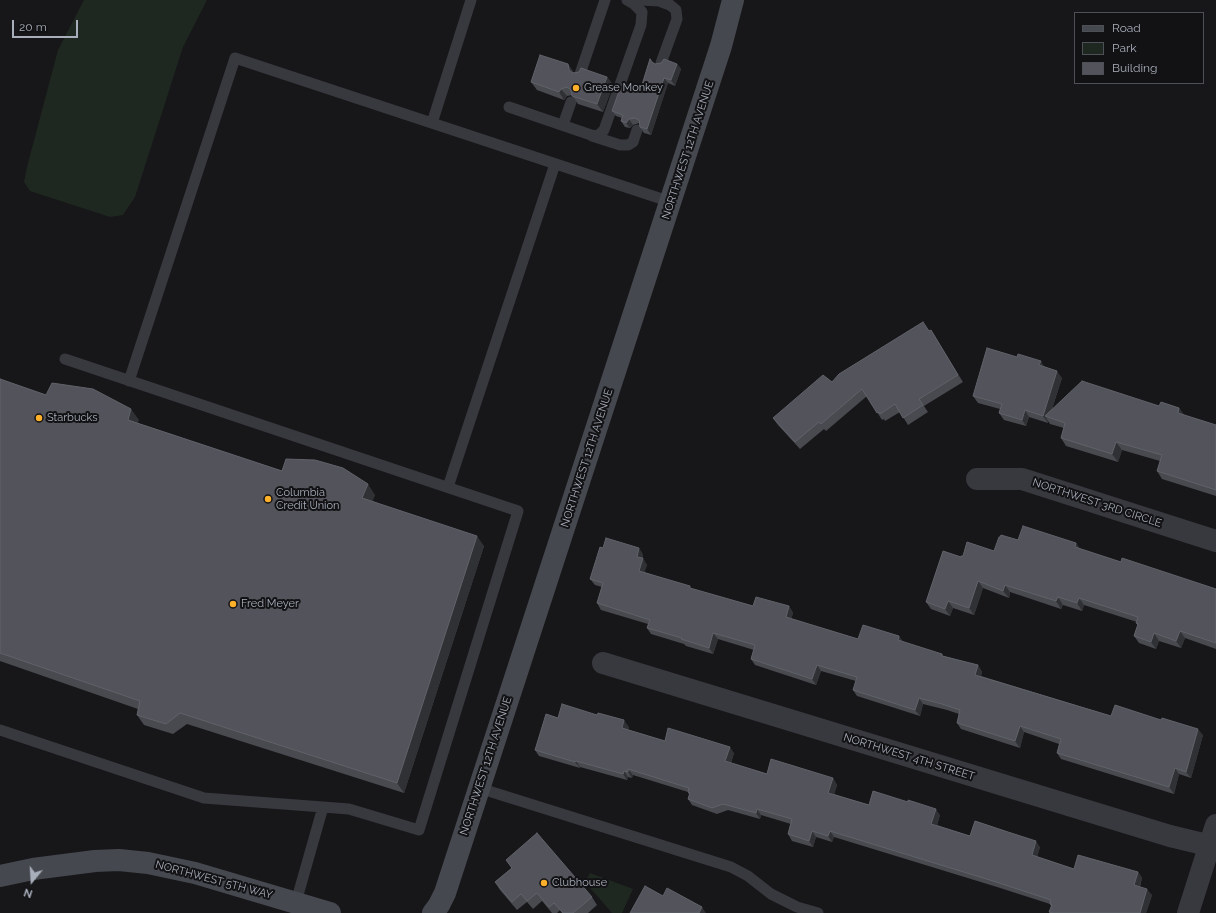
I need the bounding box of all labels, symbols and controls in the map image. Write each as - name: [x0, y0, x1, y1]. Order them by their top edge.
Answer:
- scale bar: [14, 12, 80, 38]
- legend: [1074, 12, 1204, 84]
- text: 20 m: [19, 20, 47, 34]
- text: Road: [1112, 21, 1141, 35]
- text: Park: [1112, 41, 1137, 55]
- text: Building: [1112, 61, 1158, 75]
- street label: NORTHWEST 12TH AVENUE: [659, 79, 717, 221]
- place label: Grease Monkey: [584, 81, 663, 95]
- marker: Grease Monkey: [571, 83, 581, 93]
- street label: NORTHWEST 12TH AVENUE: [558, 387, 616, 529]
- place label: Starbucks: [47, 411, 98, 425]
- marker: Starbucks: [34, 413, 44, 423]
- street label: NORTHWEST 3RD CIRCLE: [1031, 476, 1163, 530]
- place label: Columbia Credit Union: [276, 486, 339, 512]
- marker: Columbia Credit Union: [263, 494, 273, 504]
- place label: Fred Meyer: [241, 597, 299, 611]
- marker: Fred Meyer: [228, 599, 238, 609]
- street label: NORTHWEST 12TH AVENUE: [457, 695, 515, 837]
- street label: NORTHWEST 4TH STREET: [842, 731, 976, 783]
- street label: NORTHWEST 5TH WAY: [154, 858, 274, 902]
- north arrow: [12, 861, 52, 901]
- place label: Clubhouse: [552, 876, 607, 890]
- marker: Clubhouse: [539, 878, 549, 888]
- text: N: [22, 885, 34, 900]

